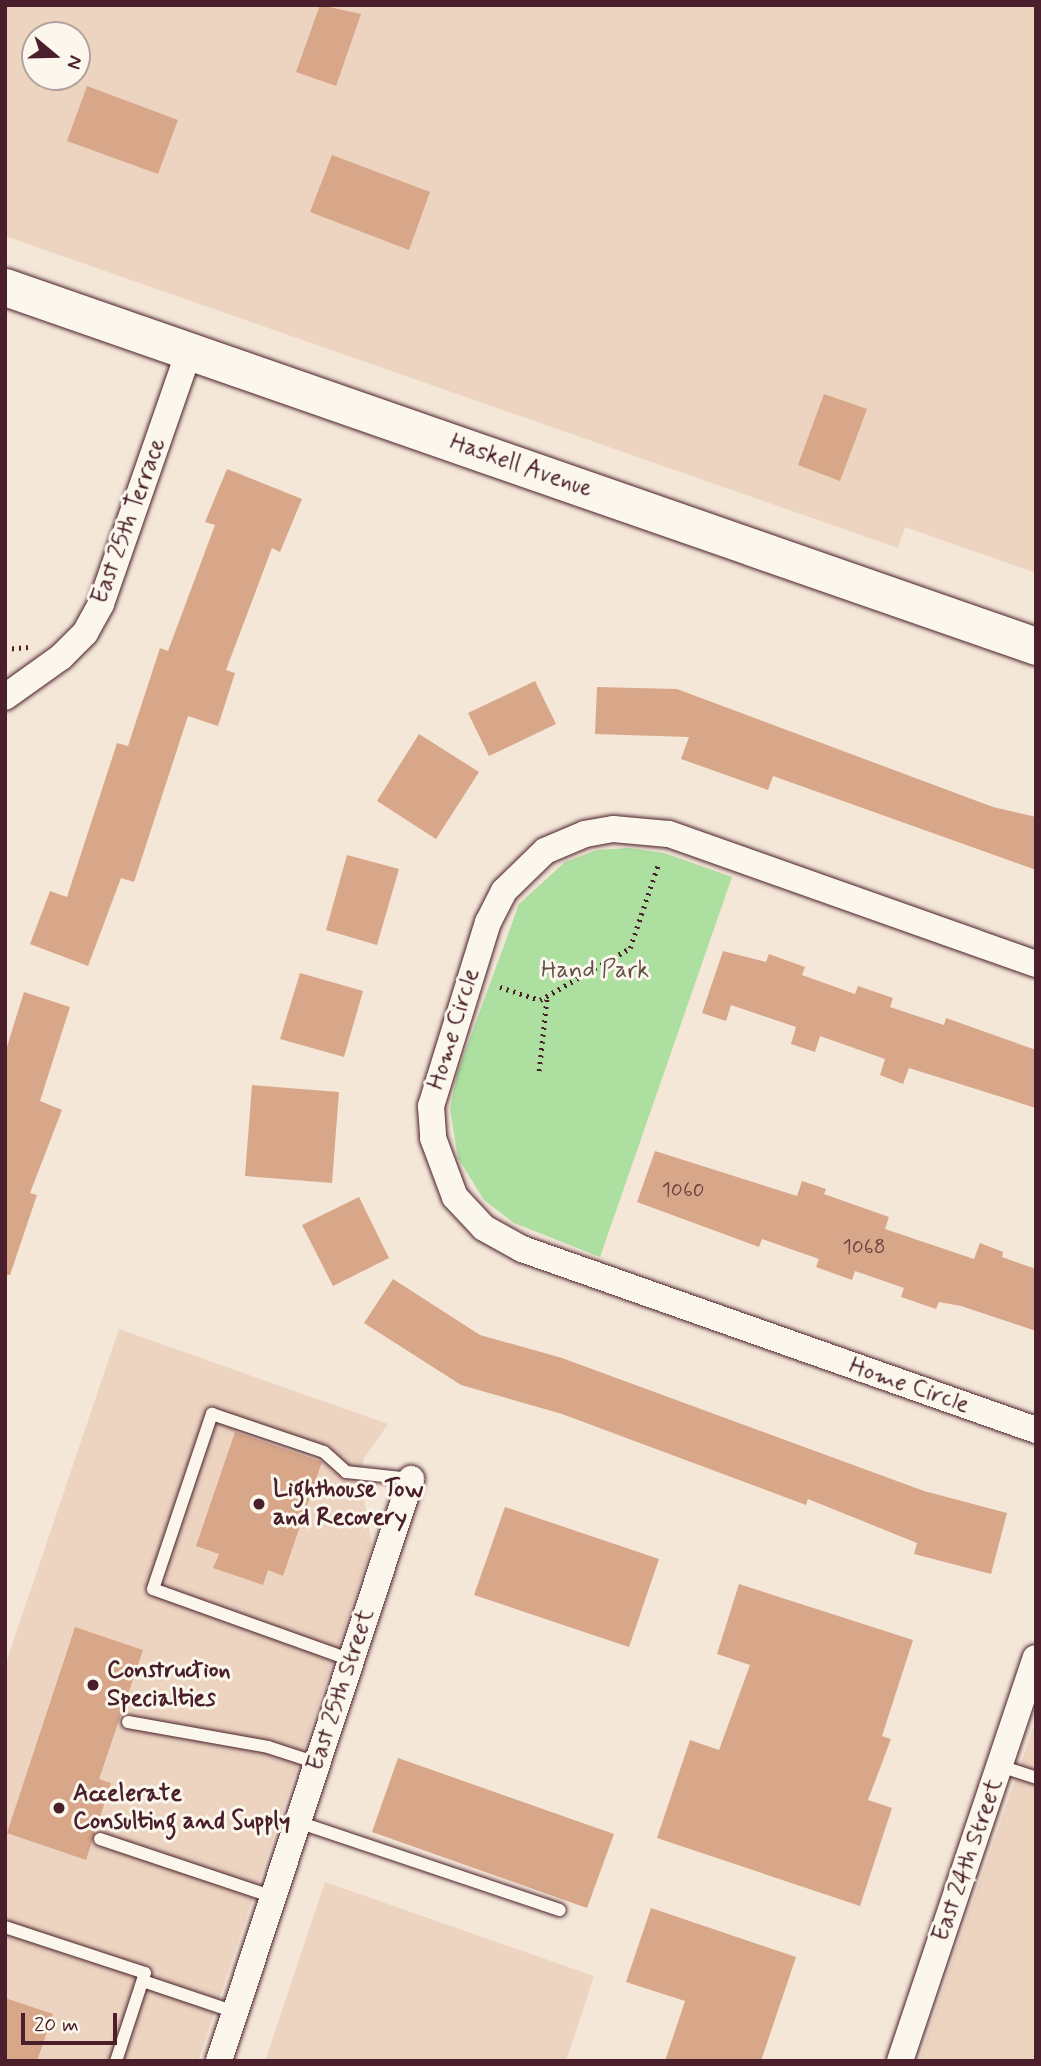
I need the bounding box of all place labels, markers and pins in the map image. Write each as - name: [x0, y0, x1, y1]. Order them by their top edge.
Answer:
- place label: Lighthouse Tow and Recovery: [273, 1476, 420, 1532]
- marker: Lighthouse Tow and Recovery: [251, 1496, 267, 1512]
- place label: Construction Specialties: [107, 1657, 231, 1713]
- marker: Construction Specialties: [85, 1677, 101, 1693]
- place label: Accelerate Consulting and Supply: [73, 1780, 288, 1836]
- marker: Accelerate Consulting and Supply: [51, 1800, 67, 1816]

